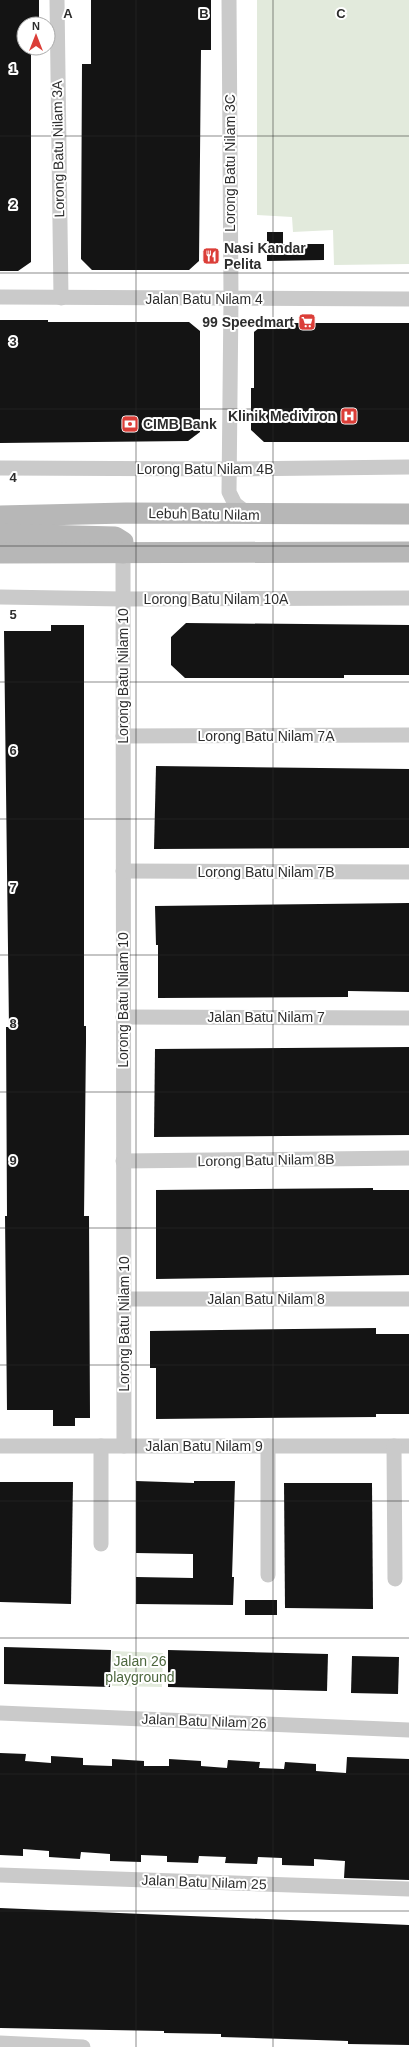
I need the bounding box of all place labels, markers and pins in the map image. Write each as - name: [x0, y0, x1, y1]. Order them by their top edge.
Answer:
- place label: Nasi Kandar Pelita: [224, 240, 306, 272]
- restaurant icon: Nasi Kandar Pelita: [201, 246, 221, 266]
- supermarket icon: 99 Speedmart: [297, 312, 317, 332]
- place label: 99 Speedmart: [202, 314, 294, 330]
- hospital icon: Klinik Mediviron: [339, 406, 359, 426]
- place label: Klinik Mediviron: [228, 408, 336, 424]
- bank icon: CIMB Bank: [120, 414, 140, 434]
- place label: CIMB Bank: [143, 416, 217, 432]

